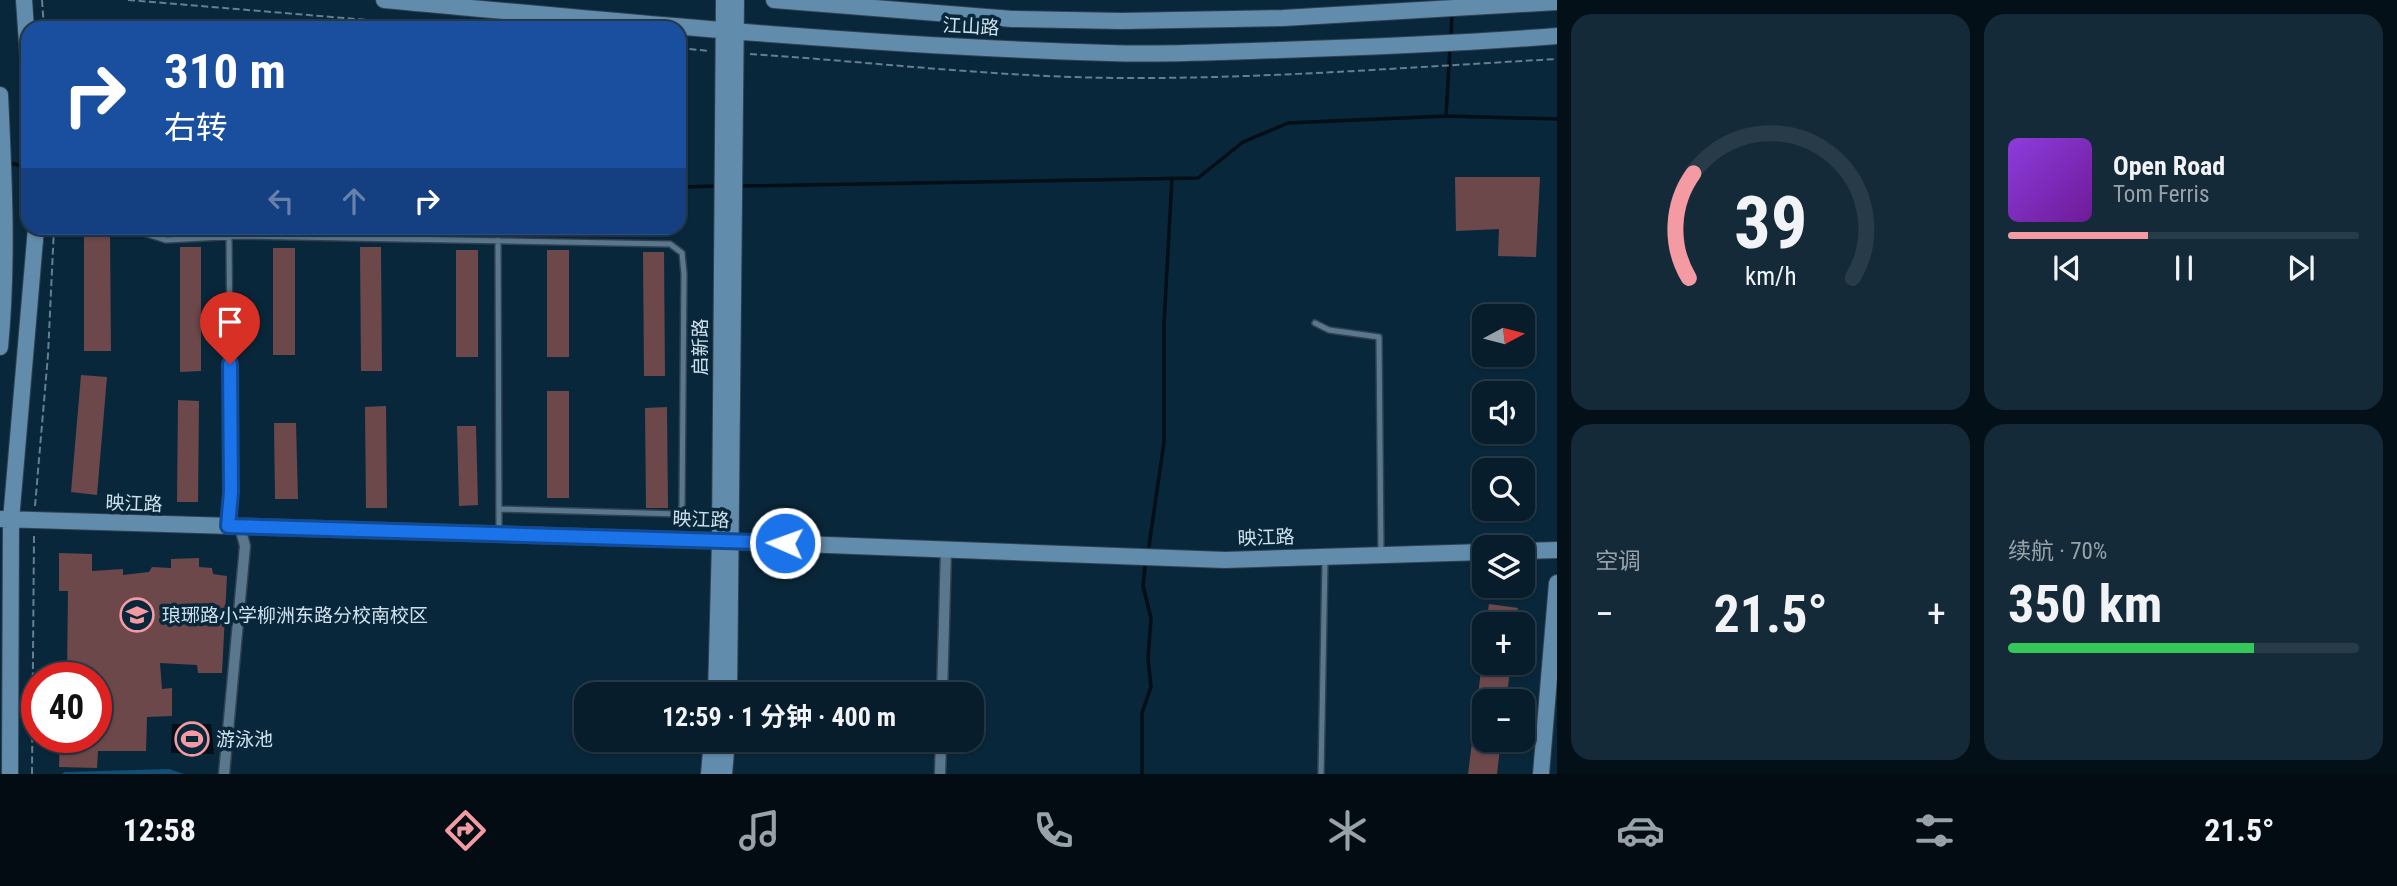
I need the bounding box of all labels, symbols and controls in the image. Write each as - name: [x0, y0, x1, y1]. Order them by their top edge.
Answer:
- street label: 江山路: [942, 14, 1000, 39]
- text: 310 m: [164, 43, 286, 100]
- icon: right: [49, 49, 140, 140]
- text: 右转: [164, 109, 228, 147]
- text: Open Road: [2113, 151, 2225, 181]
- text: 39: [1734, 181, 1807, 267]
- text: Tom Ferris: [2113, 181, 2209, 208]
- icon: left: [262, 182, 300, 220]
- icon: ahead: [335, 182, 373, 220]
- icon: right: [408, 182, 446, 220]
- icon: previous: [2048, 249, 2086, 287]
- icon: pause: [2165, 249, 2203, 287]
- icon: next: [2282, 249, 2320, 287]
- text: km/h: [1745, 262, 1796, 291]
- pin: [200, 292, 260, 364]
- icon: arrive: [211, 303, 249, 341]
- north arrow: [1472, 304, 1535, 368]
- map controls: [1472, 304, 1535, 752]
- street label: 启新路: [689, 318, 712, 376]
- button: sound: [1472, 381, 1535, 444]
- button: search: [1472, 458, 1535, 521]
- street label: 映江路: [105, 491, 163, 516]
- position arrow: [748, 506, 822, 580]
- street label: 映江路: [672, 507, 730, 532]
- street label: 映江路: [1237, 525, 1295, 550]
- button: layers: [1472, 535, 1535, 598]
- text: 续航 · 70%: [2008, 538, 2107, 565]
- text: 空调: [1595, 548, 1641, 575]
- text: 350 km: [2008, 574, 2162, 635]
- text: 21.5°: [1713, 584, 1828, 645]
- text: −: [1595, 592, 1614, 636]
- text: +: [1927, 592, 1946, 636]
- school or university icon: 琅琊路小学柳洲东路分校南校区: [118, 596, 156, 634]
- place label: 琅琊路小学柳洲东路分校南校区: [162, 604, 428, 627]
- button: +: [1472, 612, 1535, 675]
- speed limit sign: 40: [21, 662, 112, 753]
- button: −: [1472, 689, 1535, 752]
- text: 12:59 · 1 分钟 · 400 m: [662, 702, 896, 732]
- sports icon: 游泳池: [173, 720, 211, 758]
- place label: 游泳池: [216, 728, 273, 751]
- icon: directions: [441, 806, 490, 855]
- icon: music: [735, 806, 784, 855]
- icon: phone: [1029, 806, 1078, 855]
- icon: climate: [1323, 806, 1372, 855]
- icon: car: [1616, 806, 1665, 855]
- icon: filters: [1910, 806, 1959, 855]
- text: 12:58: [122, 811, 196, 849]
- text: 21.5°: [2204, 811, 2274, 849]

